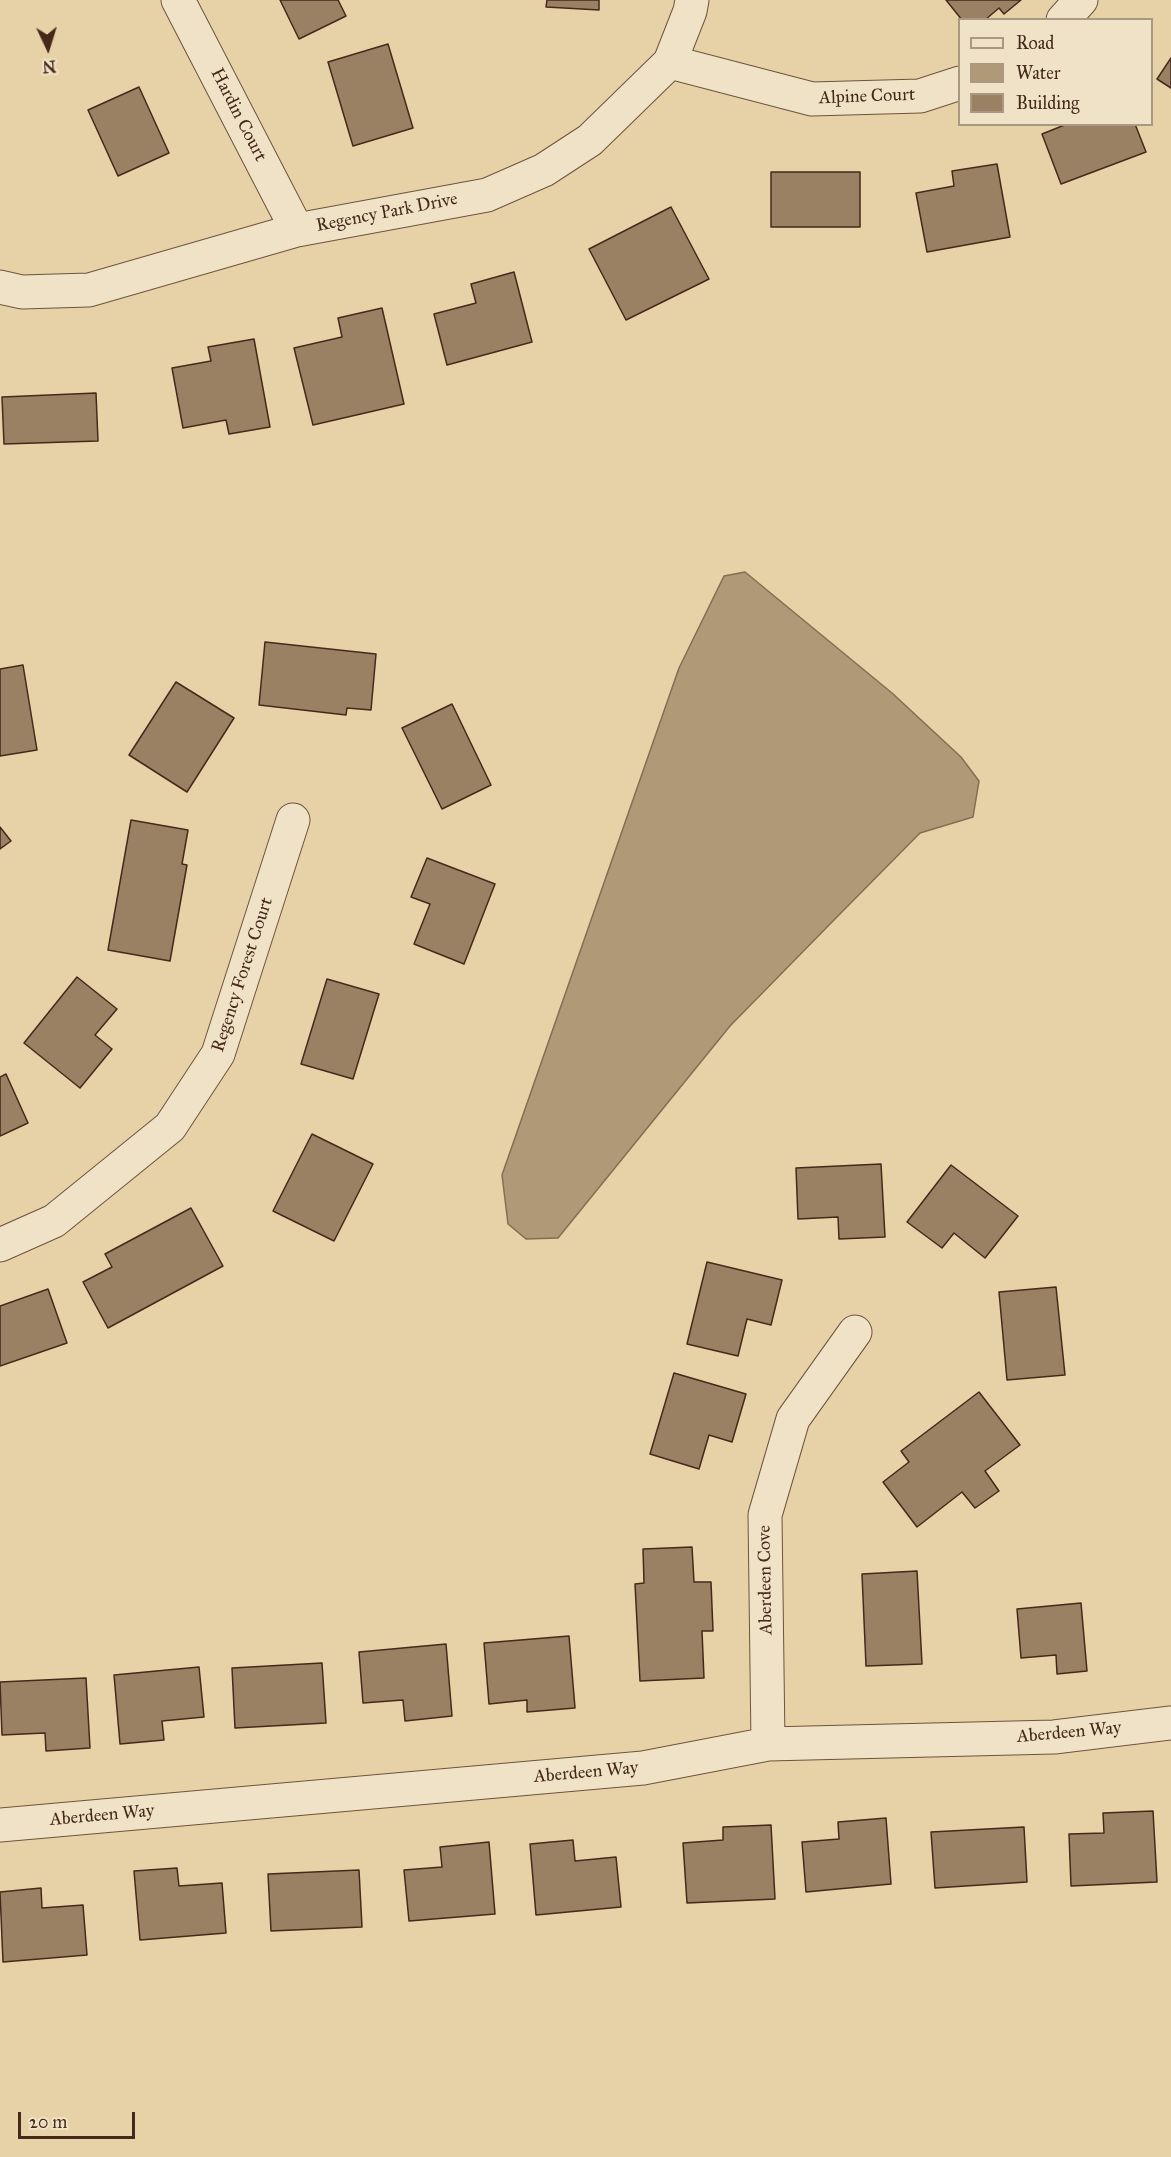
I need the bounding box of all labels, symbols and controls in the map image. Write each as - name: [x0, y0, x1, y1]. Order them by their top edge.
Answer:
- north arrow: [18, 18, 78, 78]
- legend: [958, 18, 1153, 126]
- text: Road: [1016, 32, 1054, 54]
- text: N: [42, 57, 57, 76]
- text: Water: [1016, 62, 1060, 84]
- street label: Hardin Court: [205, 65, 271, 165]
- street label: Alpine Court: [819, 85, 915, 109]
- text: Building: [1016, 92, 1079, 114]
- street label: Regency Park Drive: [314, 189, 460, 237]
- street label: Regency Forest Court: [208, 895, 278, 1055]
- street label: Aberdeen Cove: [754, 1525, 778, 1635]
- street label: Aberdeen Way: [1016, 1718, 1122, 1748]
- street label: Aberdeen Way: [533, 1758, 639, 1788]
- street label: Aberdeen Way: [49, 1801, 155, 1831]
- scale bar: [21, 2100, 138, 2138]
- text: 20 m: [29, 2111, 67, 2133]

